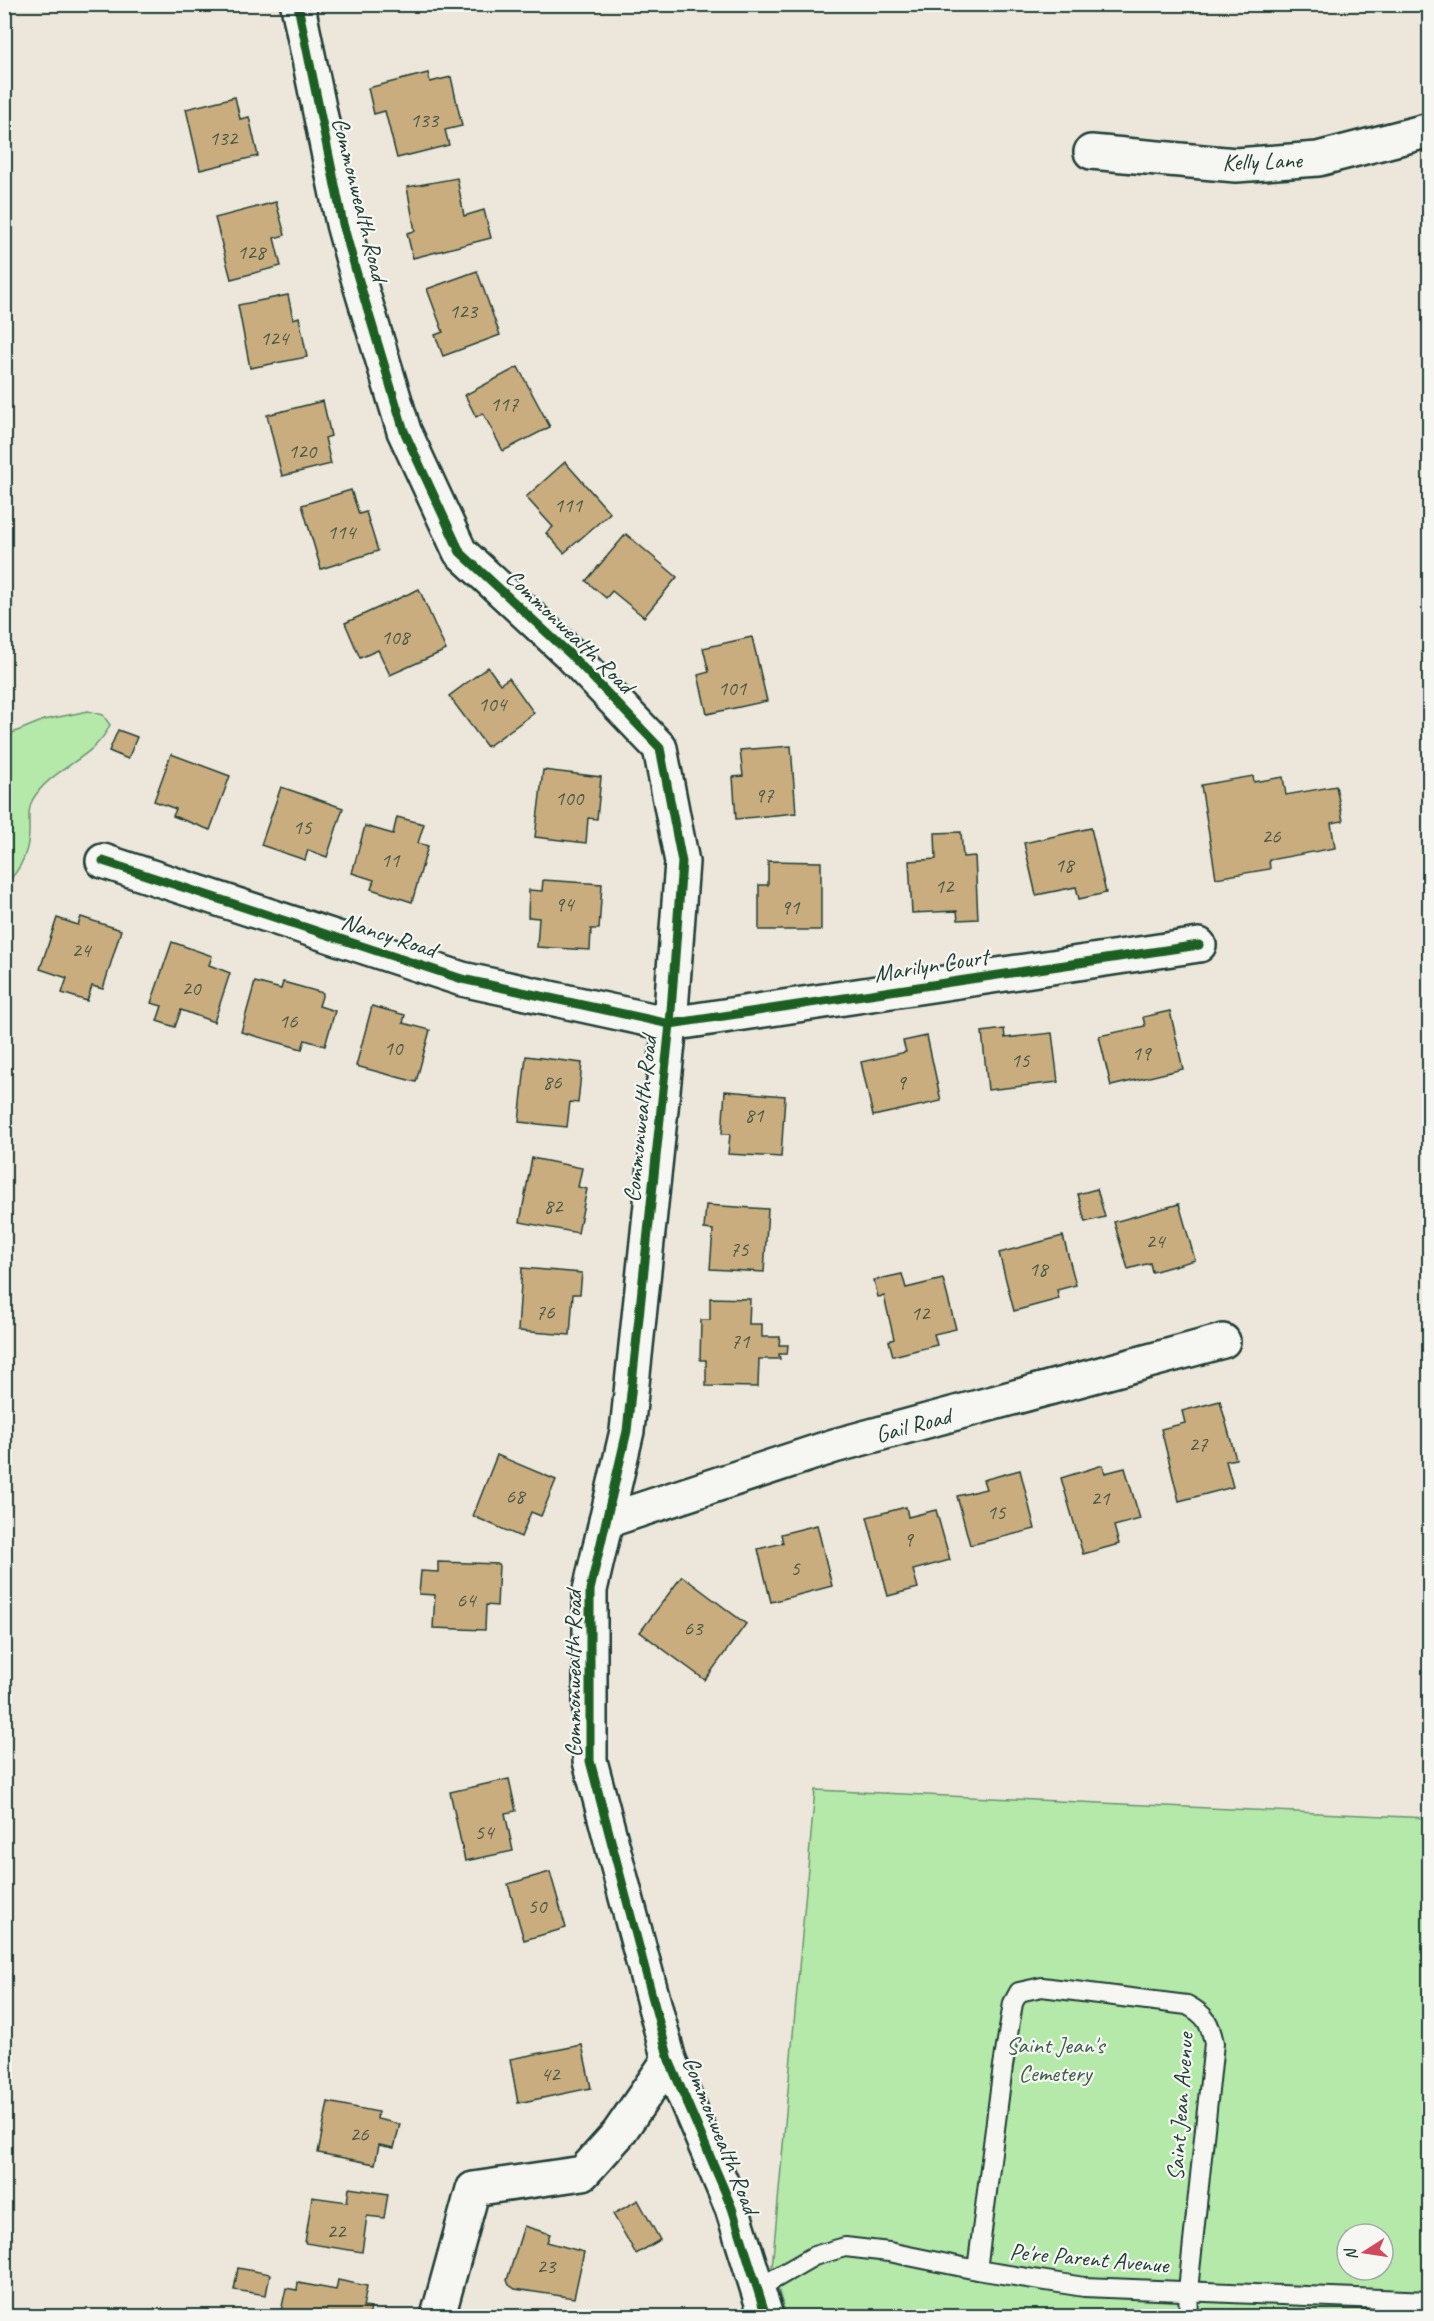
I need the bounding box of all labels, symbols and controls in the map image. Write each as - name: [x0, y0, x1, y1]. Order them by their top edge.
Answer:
- house number: 133: [410, 107, 440, 133]
- street label: Commonwealth Road: [325, 114, 396, 287]
- house number: 132: [209, 125, 239, 151]
- street label: Kelly Lane: [1222, 145, 1304, 177]
- house number: 128: [237, 239, 268, 265]
- house number: 123: [449, 298, 479, 324]
- house number: 124: [260, 325, 291, 351]
- house number: 117: [490, 391, 520, 417]
- house number: 120: [288, 438, 318, 464]
- house number: 111: [554, 492, 584, 518]
- house number: 114: [327, 519, 358, 545]
- street label: Commonwealth Road: [499, 562, 643, 702]
- house number: 108: [381, 624, 412, 650]
- house number: 101: [718, 675, 748, 701]
- house number: 104: [478, 691, 509, 717]
- house number: 97: [755, 782, 775, 808]
- house number: 100: [555, 785, 585, 811]
- house number: 15: [293, 814, 313, 840]
- house number: 26: [1262, 823, 1281, 849]
- house number: 11: [381, 847, 401, 873]
- house number: 18: [1055, 852, 1076, 878]
- house number: 12: [935, 873, 955, 899]
- house number: 94: [555, 891, 576, 917]
- house number: 91: [781, 894, 801, 920]
- street label: Nancy Road: [338, 906, 444, 965]
- house number: 24: [72, 937, 93, 963]
- street label: Marilyn Court: [872, 941, 993, 989]
- house number: 20: [182, 975, 202, 1001]
- house number: 16: [279, 1008, 298, 1034]
- street label: Commonwealth Road: [616, 1031, 664, 1204]
- house number: 10: [384, 1035, 404, 1061]
- house number: 19: [1132, 1040, 1152, 1066]
- house number: 15: [1011, 1047, 1031, 1073]
- house number: 86: [543, 1069, 562, 1095]
- house number: 9: [896, 1069, 907, 1095]
- house number: 81: [745, 1102, 765, 1128]
- house number: 82: [544, 1193, 564, 1219]
- house number: 24: [1146, 1228, 1167, 1254]
- house number: 75: [730, 1236, 750, 1262]
- house number: 18: [1029, 1256, 1050, 1282]
- house number: 76: [536, 1299, 555, 1325]
- house number: 12: [911, 1300, 931, 1326]
- house number: 71: [731, 1328, 751, 1354]
- street label: Gail Road: [872, 1400, 957, 1449]
- house number: 27: [1189, 1431, 1209, 1457]
- house number: 68: [506, 1483, 527, 1509]
- house number: 21: [1091, 1485, 1111, 1511]
- house number: 15: [987, 1499, 1007, 1525]
- house number: 9: [903, 1526, 914, 1552]
- house number: 5: [790, 1555, 801, 1581]
- house number: 64: [457, 1587, 478, 1613]
- street label: Commonwealth Road: [558, 1587, 588, 1758]
- house number: 63: [684, 1615, 704, 1641]
- house number: 54: [475, 1819, 496, 1845]
- house number: 50: [528, 1893, 548, 1919]
- park label: Saint Jean's Cemetery: [1006, 2030, 1107, 2088]
- street label: Saint Jean Avenue: [1160, 2030, 1200, 2182]
- street label: Commonwealth Road: [676, 2052, 768, 2221]
- house number: 42: [541, 2061, 561, 2087]
- house number: 26: [350, 2121, 369, 2147]
- house number: 22: [327, 2218, 347, 2244]
- north arrow: [1335, 2222, 1395, 2282]
- street label: Pe're Parent Avenue: [1008, 2236, 1172, 2280]
- text: N: [1340, 2245, 1362, 2262]
- house number: 23: [537, 2253, 557, 2279]

